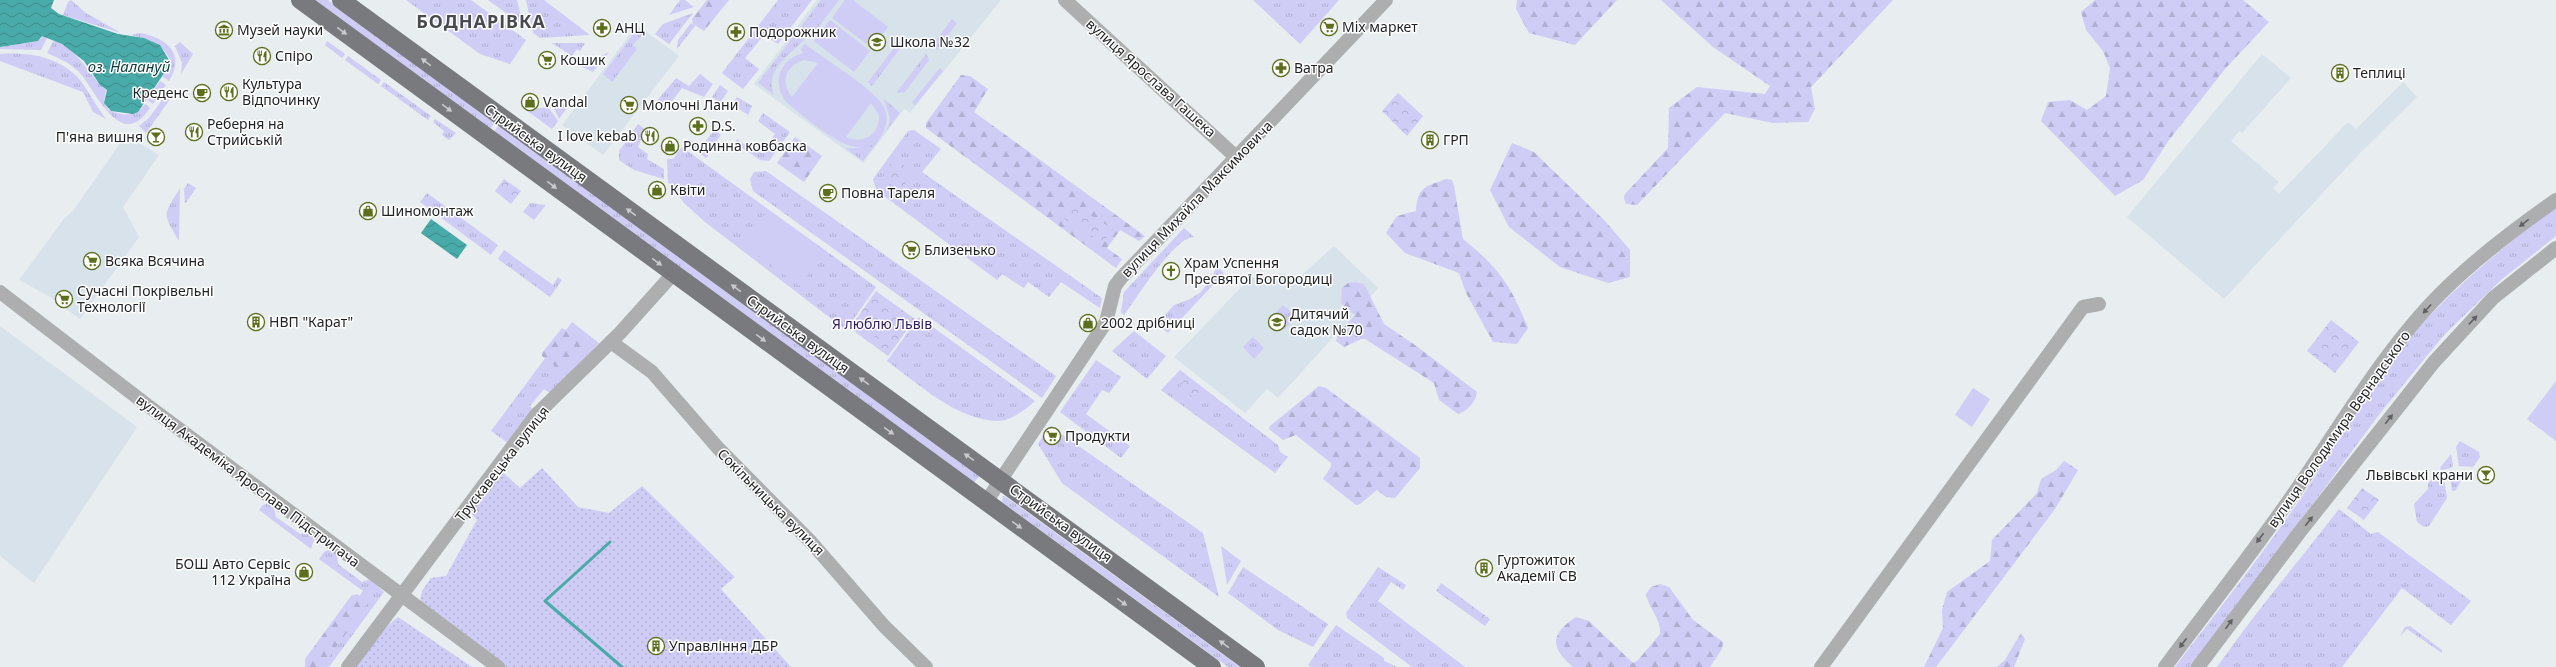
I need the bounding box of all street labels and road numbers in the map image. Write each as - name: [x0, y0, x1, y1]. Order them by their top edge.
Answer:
- street label: вулиця Ярослава Гашека: [1082, 14, 1220, 141]
- street label: Стрийська вулиця: [481, 99, 591, 186]
- street label: вулиця Михайла Максимовича: [1117, 116, 1277, 281]
- street label: Стрийська вулиця: [743, 290, 853, 377]
- street label: вулиця Володимира Вернадського: [2263, 326, 2414, 531]
- street label: вулиця Академіка Ярослава Підстригача: [133, 390, 364, 571]
- street label: Трускавецька вулиця: [450, 402, 553, 526]
- street label: Сокільницька вулиця: [714, 444, 829, 559]
- street label: Стрийська вулиця: [1006, 479, 1116, 566]

